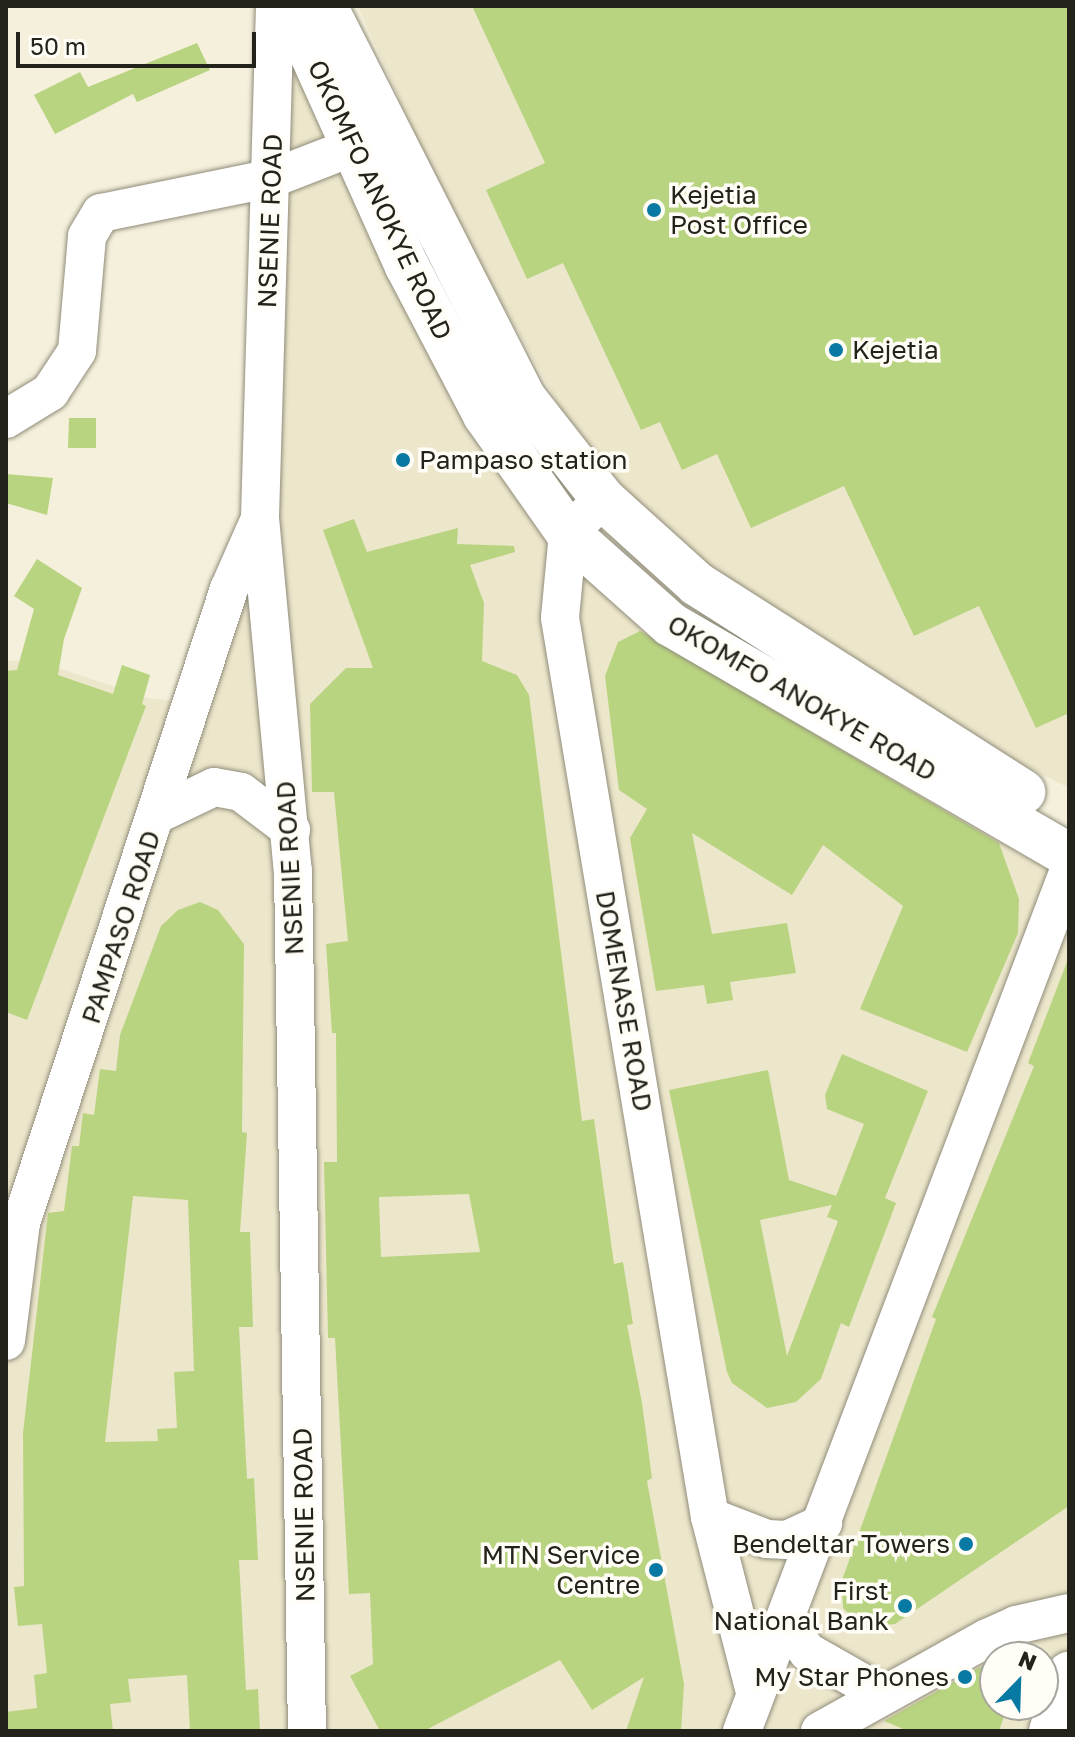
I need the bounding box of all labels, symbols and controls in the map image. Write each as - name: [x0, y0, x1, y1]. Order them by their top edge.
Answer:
- scale bar: [20, 16, 260, 66]
- text: 50 m: [30, 31, 86, 60]
- street label: OKOMFO ANOKYE ROAD: [301, 55, 459, 345]
- street label: NSENIE ROAD: [251, 133, 289, 309]
- place label: Kejetia Post Office: [670, 179, 808, 240]
- marker: Kejetia Post Office: [645, 201, 663, 219]
- place label: Kejetia: [852, 334, 939, 366]
- marker: Kejetia: [827, 341, 845, 359]
- place label: Pampaso station: [419, 444, 628, 476]
- marker: Pampaso station: [394, 451, 412, 469]
- street label: OKOMFO ANOKYE ROAD: [662, 608, 942, 788]
- street label: NSENIE ROAD: [270, 780, 310, 956]
- street label: PAMPASO ROAD: [75, 826, 167, 1028]
- street label: DOMENASE ROAD: [589, 888, 659, 1114]
- street label: NSENIE ROAD: [287, 1427, 321, 1603]
- place label: Bendeltar Towers: [732, 1528, 950, 1560]
- marker: Bendeltar Towers: [957, 1535, 975, 1553]
- place label: MTN Service Centre: [482, 1539, 640, 1600]
- marker: MTN Service Centre: [647, 1561, 665, 1579]
- place label: First National Bank: [714, 1575, 889, 1636]
- marker: First National Bank: [896, 1597, 914, 1615]
- north arrow: [979, 1641, 1059, 1721]
- text: N: [1015, 1645, 1041, 1676]
- place label: My Star Phones: [754, 1661, 949, 1693]
- marker: My Star Phones: [956, 1668, 974, 1686]

